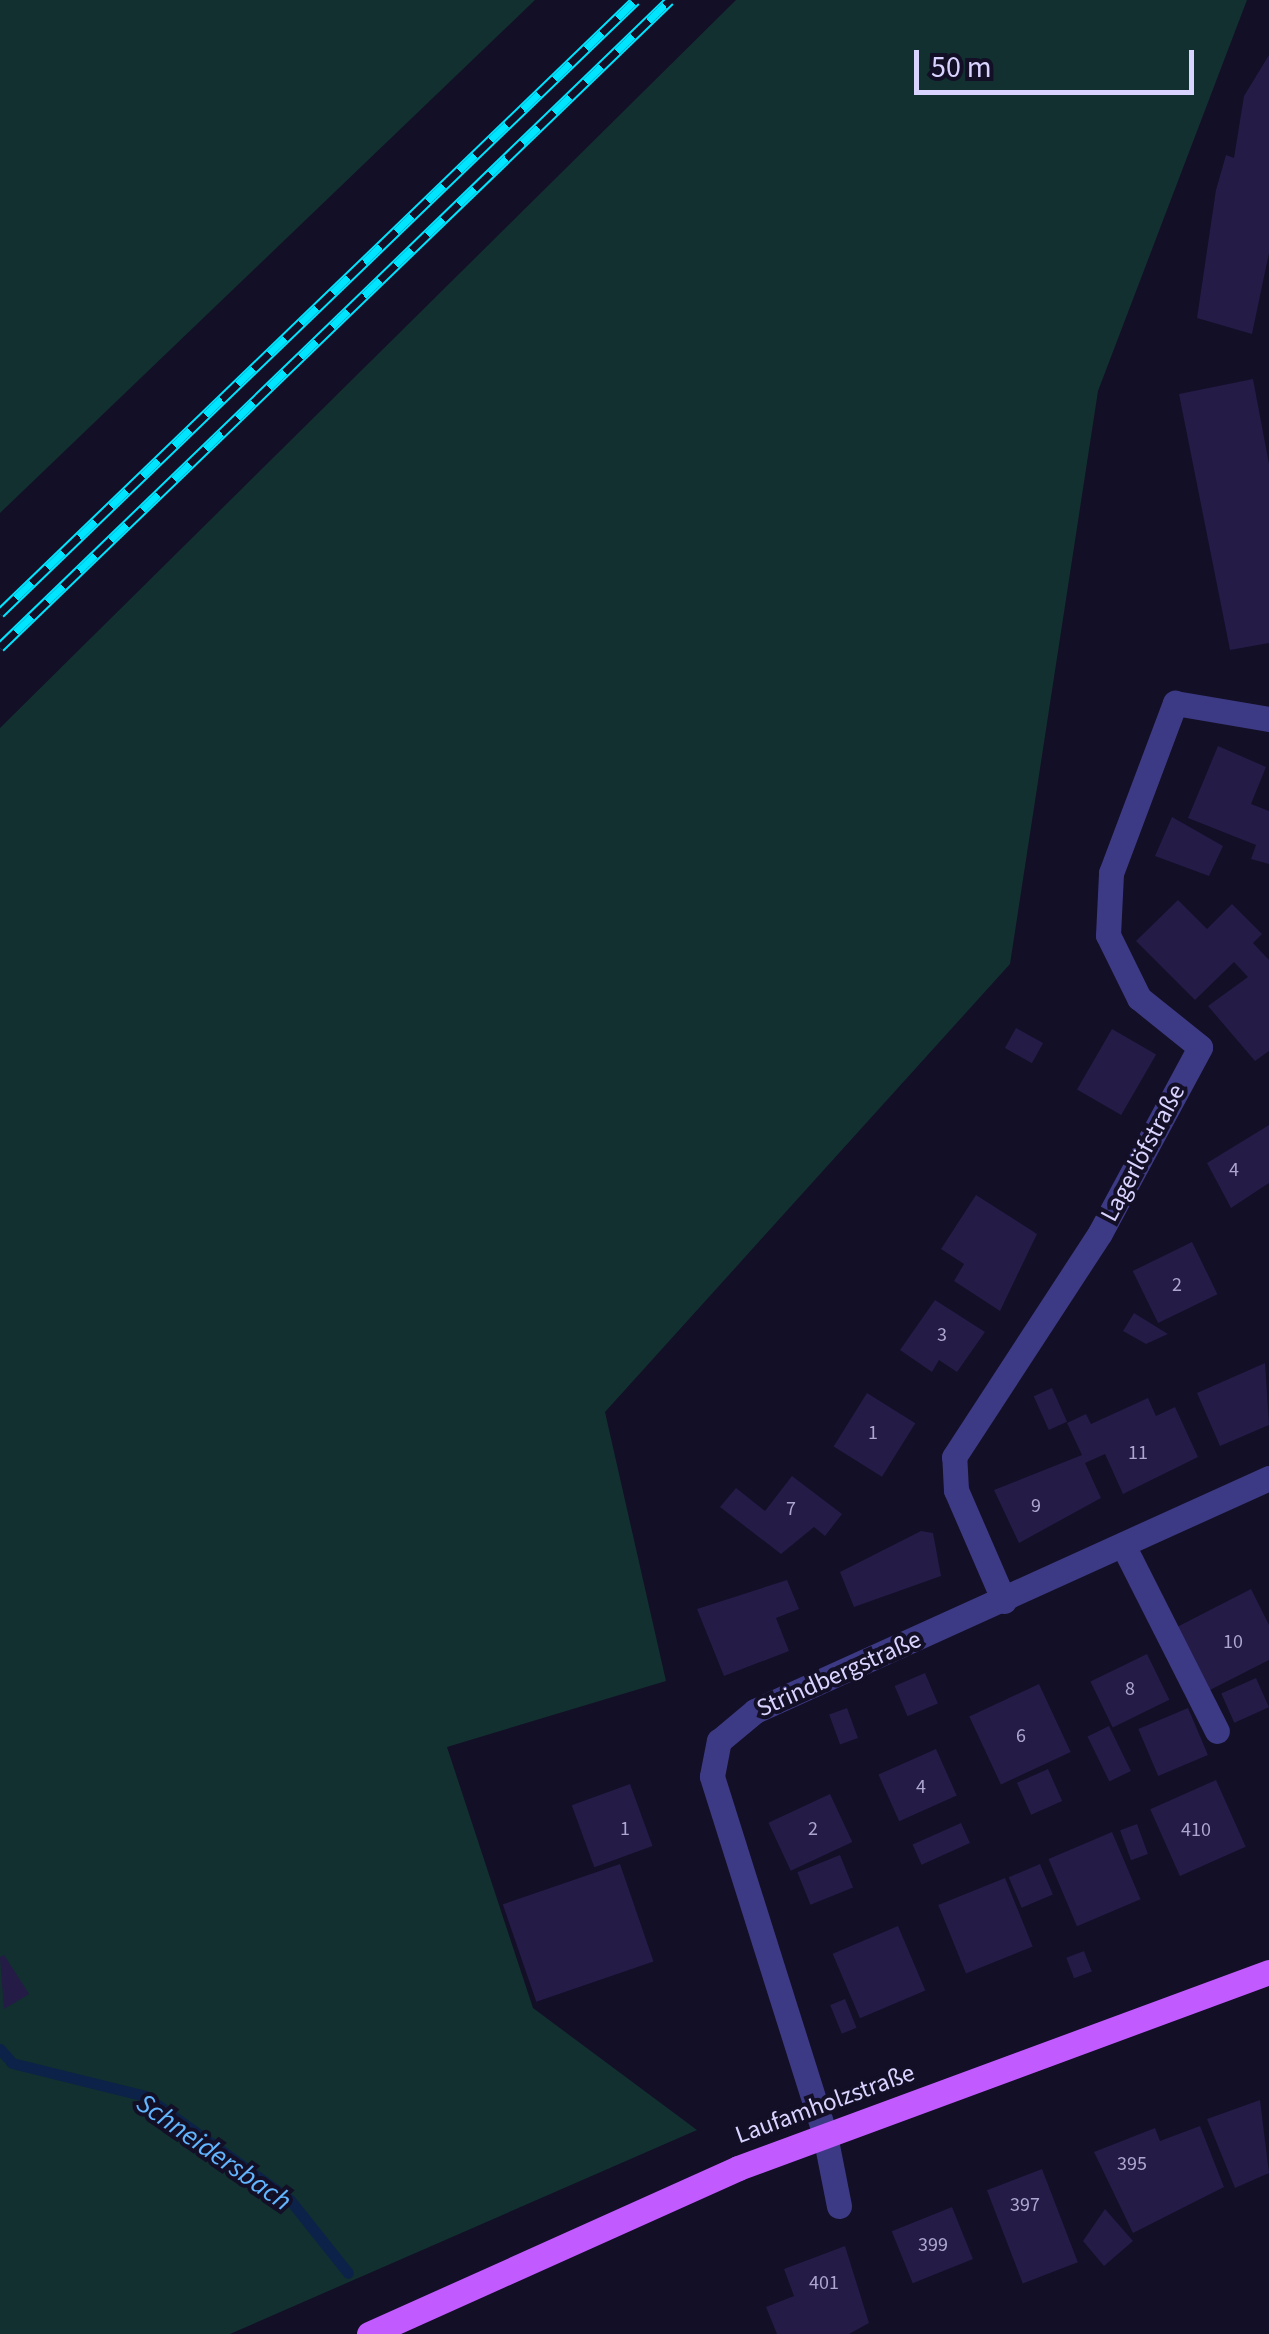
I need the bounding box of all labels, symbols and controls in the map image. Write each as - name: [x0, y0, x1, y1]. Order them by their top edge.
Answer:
- scale bar: [919, 30, 1199, 92]
- text: 50 m: [931, 46, 992, 89]
- street label: Lagerlöfstraße: [1094, 1079, 1192, 1227]
- house number: 4: [1229, 1158, 1239, 1182]
- house number: 2: [1172, 1273, 1182, 1297]
- house number: 3: [937, 1323, 947, 1347]
- house number: 1: [868, 1421, 878, 1445]
- house number: 11: [1128, 1441, 1148, 1465]
- house number: 9: [1031, 1494, 1041, 1518]
- house number: 7: [786, 1497, 796, 1521]
- street label: Strindbergstraße: [752, 1624, 926, 1724]
- house number: 10: [1223, 1630, 1243, 1654]
- house number: 8: [1125, 1677, 1135, 1701]
- house number: 6: [1016, 1724, 1026, 1748]
- house number: 4: [916, 1775, 926, 1799]
- house number: 1: [620, 1817, 630, 1841]
- house number: 2: [808, 1817, 818, 1841]
- house number: 410: [1181, 1818, 1211, 1842]
- street label: Laufamholzstraße: [731, 2058, 919, 2150]
- water label: Schneidersbach: [130, 2086, 298, 2218]
- house number: 395: [1117, 2152, 1147, 2176]
- house number: 397: [1010, 2193, 1040, 2217]
- house number: 399: [918, 2233, 948, 2257]
- house number: 401: [809, 2271, 839, 2295]

